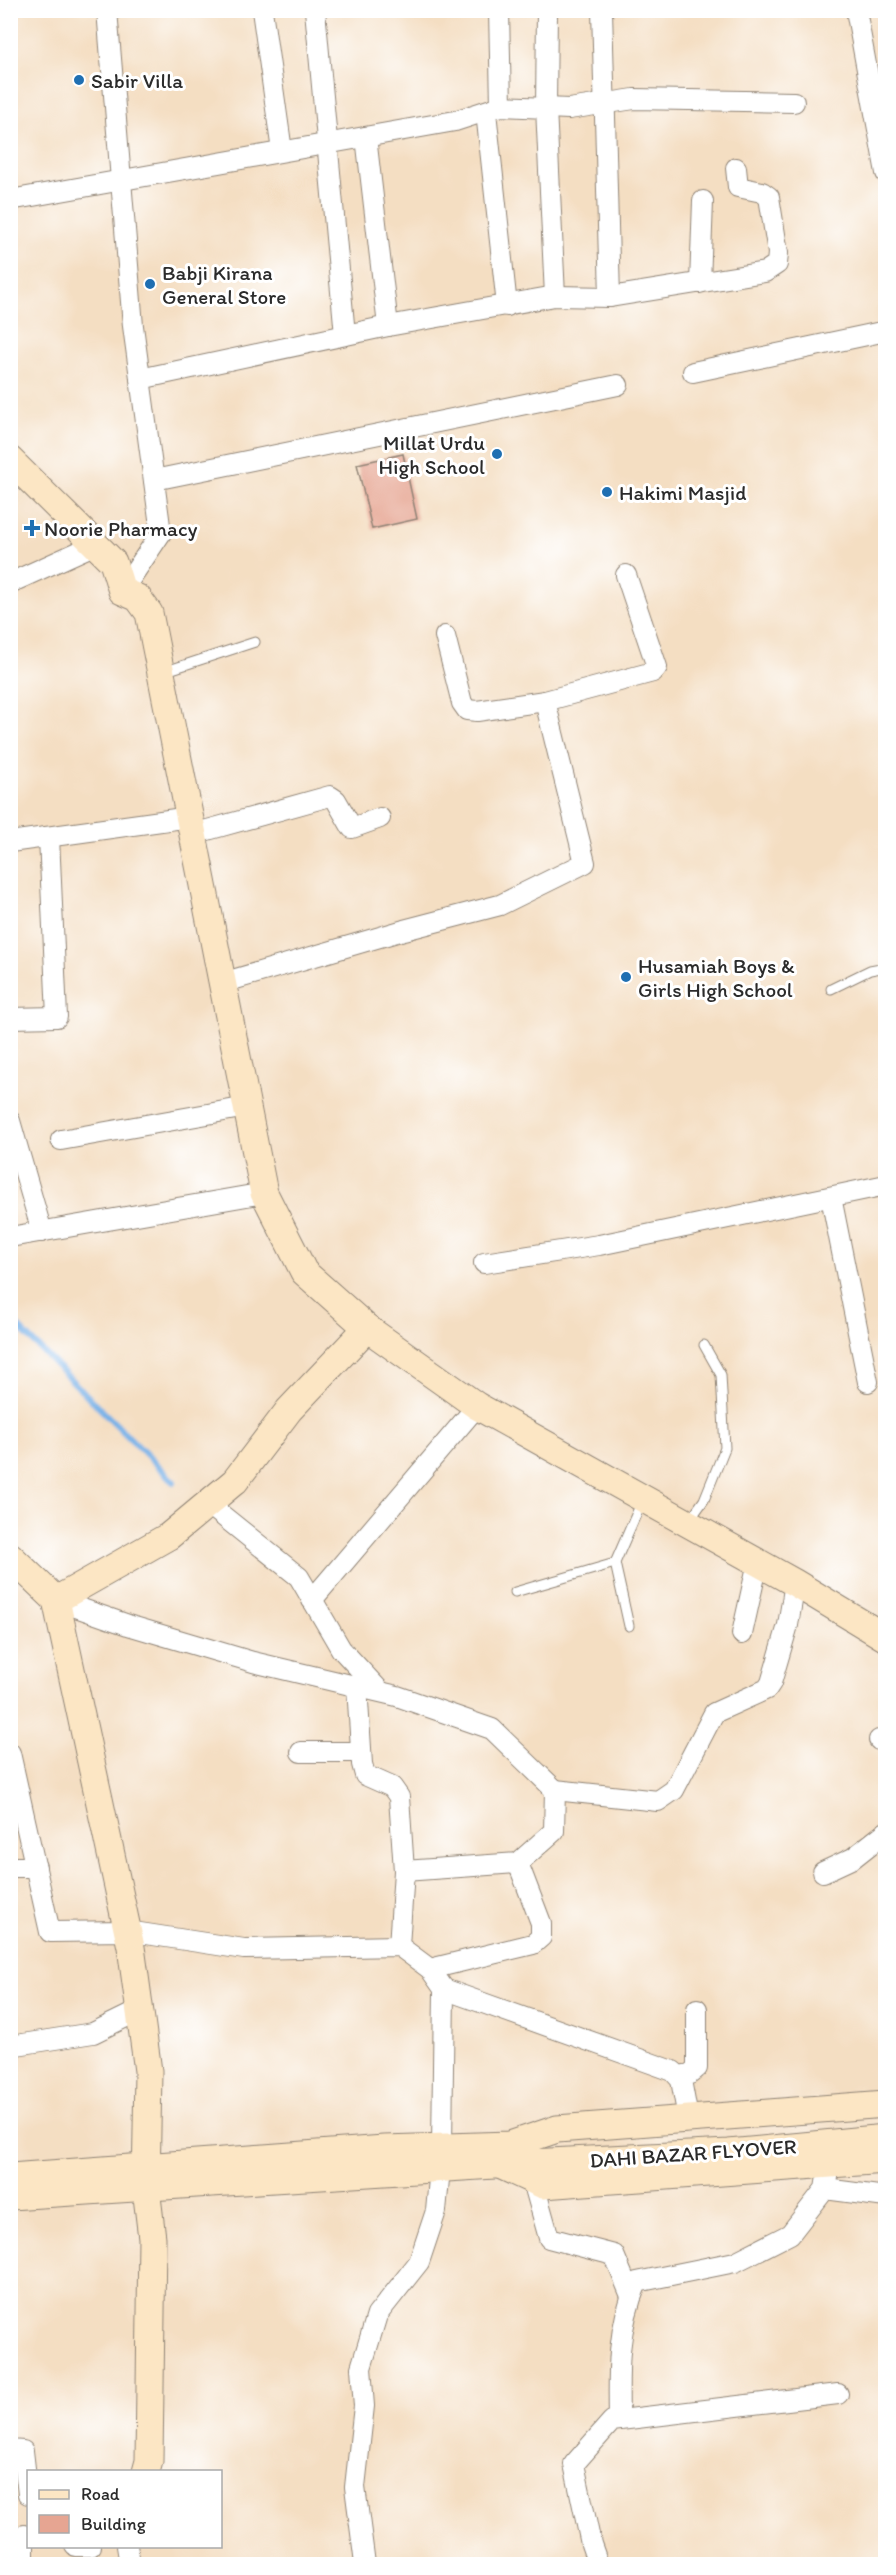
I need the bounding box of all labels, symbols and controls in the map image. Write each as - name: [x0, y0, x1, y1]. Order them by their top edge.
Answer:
- place label: Sabir Villa: [91, 68, 183, 93]
- marker: Sabir Villa: [72, 73, 86, 87]
- place label: Babji Kirana General Store: [162, 260, 286, 309]
- marker: Babji Kirana General Store: [143, 277, 157, 291]
- place label: Millat Urdu High School: [379, 430, 485, 479]
- marker: Millat Urdu High School: [490, 447, 504, 461]
- place label: Hakimi Masjid: [619, 480, 746, 505]
- marker: Hakimi Masjid: [600, 485, 614, 499]
- place label: Noorie Pharmacy: [44, 516, 198, 541]
- marker: Noorie Pharmacy: [25, 521, 39, 535]
- place label: Husamiah Boys & Girls High School: [638, 953, 795, 1002]
- marker: Husamiah Boys & Girls High School: [619, 970, 633, 984]
- street label: DAHI BAZAR FLYOVER: [589, 2133, 797, 2173]
- legend: [27, 2470, 222, 2548]
- text: Road: [81, 2483, 120, 2505]
- text: Building: [81, 2513, 147, 2535]

